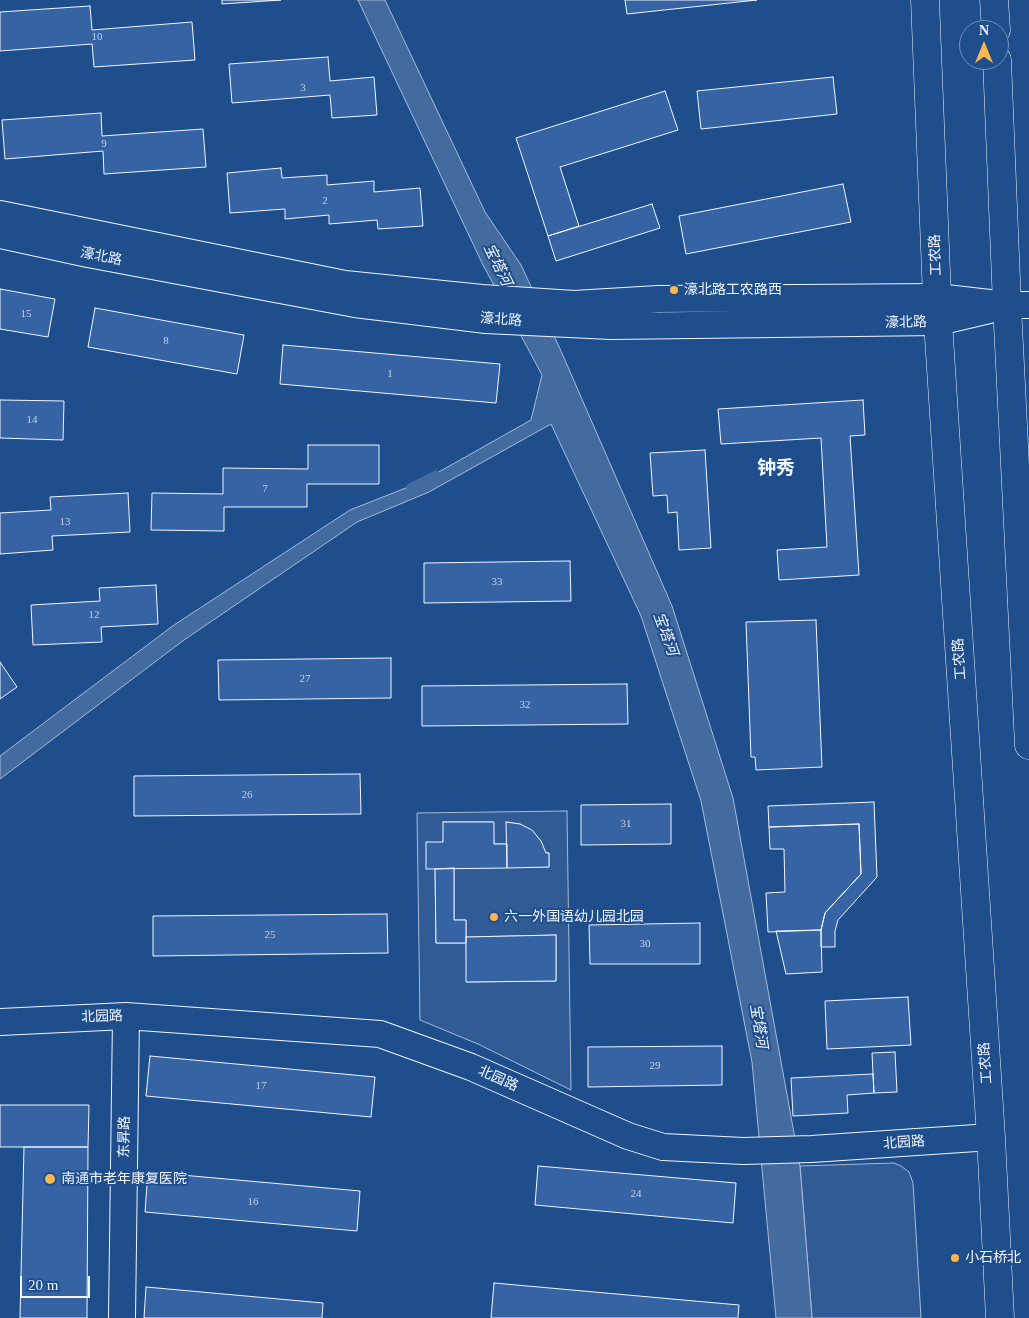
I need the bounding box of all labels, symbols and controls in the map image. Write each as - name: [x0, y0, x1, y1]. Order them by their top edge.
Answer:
- north arrow: [959, 20, 1009, 70]
- text: N: [979, 23, 989, 38]
- house number: 10: [91, 30, 102, 44]
- house number: 3: [300, 81, 306, 95]
- house number: 9: [101, 137, 107, 151]
- house number: 2: [322, 194, 328, 208]
- street label: 工农路: [927, 234, 945, 276]
- water label: 宝塔河: [479, 241, 515, 289]
- street label: 濠北路: [79, 245, 123, 269]
- place label: 濠北路工农路西: [684, 282, 782, 298]
- marker: 濠北路工农路西: [668, 284, 680, 296]
- house number: 15: [20, 307, 32, 321]
- street label: 濠北路: [479, 310, 523, 330]
- street label: 濠北路: [885, 314, 927, 332]
- house number: 8: [163, 334, 169, 348]
- house number: 1: [387, 367, 393, 381]
- house number: 14: [27, 413, 38, 427]
- district label: 钟秀: [757, 458, 795, 480]
- house number: 7: [262, 482, 268, 496]
- house number: 13: [60, 515, 70, 529]
- house number: 33: [492, 575, 502, 589]
- house number: 12: [88, 608, 100, 622]
- water label: 宝塔河: [649, 610, 681, 658]
- street label: 工农路: [950, 637, 970, 681]
- house number: 27: [300, 672, 310, 686]
- house number: 32: [520, 698, 530, 712]
- house number: 26: [242, 788, 252, 802]
- house number: 31: [620, 817, 632, 831]
- place label: 六一外国语幼儿园北园: [504, 909, 644, 925]
- marker: 六一外国语幼儿园北园: [488, 911, 500, 923]
- house number: 25: [264, 928, 276, 942]
- house number: 30: [640, 937, 650, 951]
- water label: 宝塔河: [746, 1002, 770, 1050]
- street label: 北园路: [81, 1008, 123, 1026]
- street label: 工农路: [976, 1041, 996, 1085]
- house number: 29: [650, 1059, 660, 1073]
- street label: 北园路: [475, 1063, 521, 1095]
- house number: 17: [256, 1079, 266, 1093]
- street label: 东昇路: [116, 1116, 134, 1158]
- street label: 北园路: [882, 1133, 926, 1153]
- place label: 南通市老年康复医院: [61, 1171, 187, 1187]
- marker: 南通市老年康复医院: [43, 1172, 57, 1186]
- house number: 24: [630, 1187, 642, 1201]
- house number: 16: [248, 1195, 258, 1209]
- place label: 小石桥北: [965, 1250, 1021, 1266]
- marker: 小石桥北: [949, 1252, 961, 1264]
- scale bar: [22, 1266, 92, 1298]
- text: 20 m: [28, 1277, 58, 1293]

